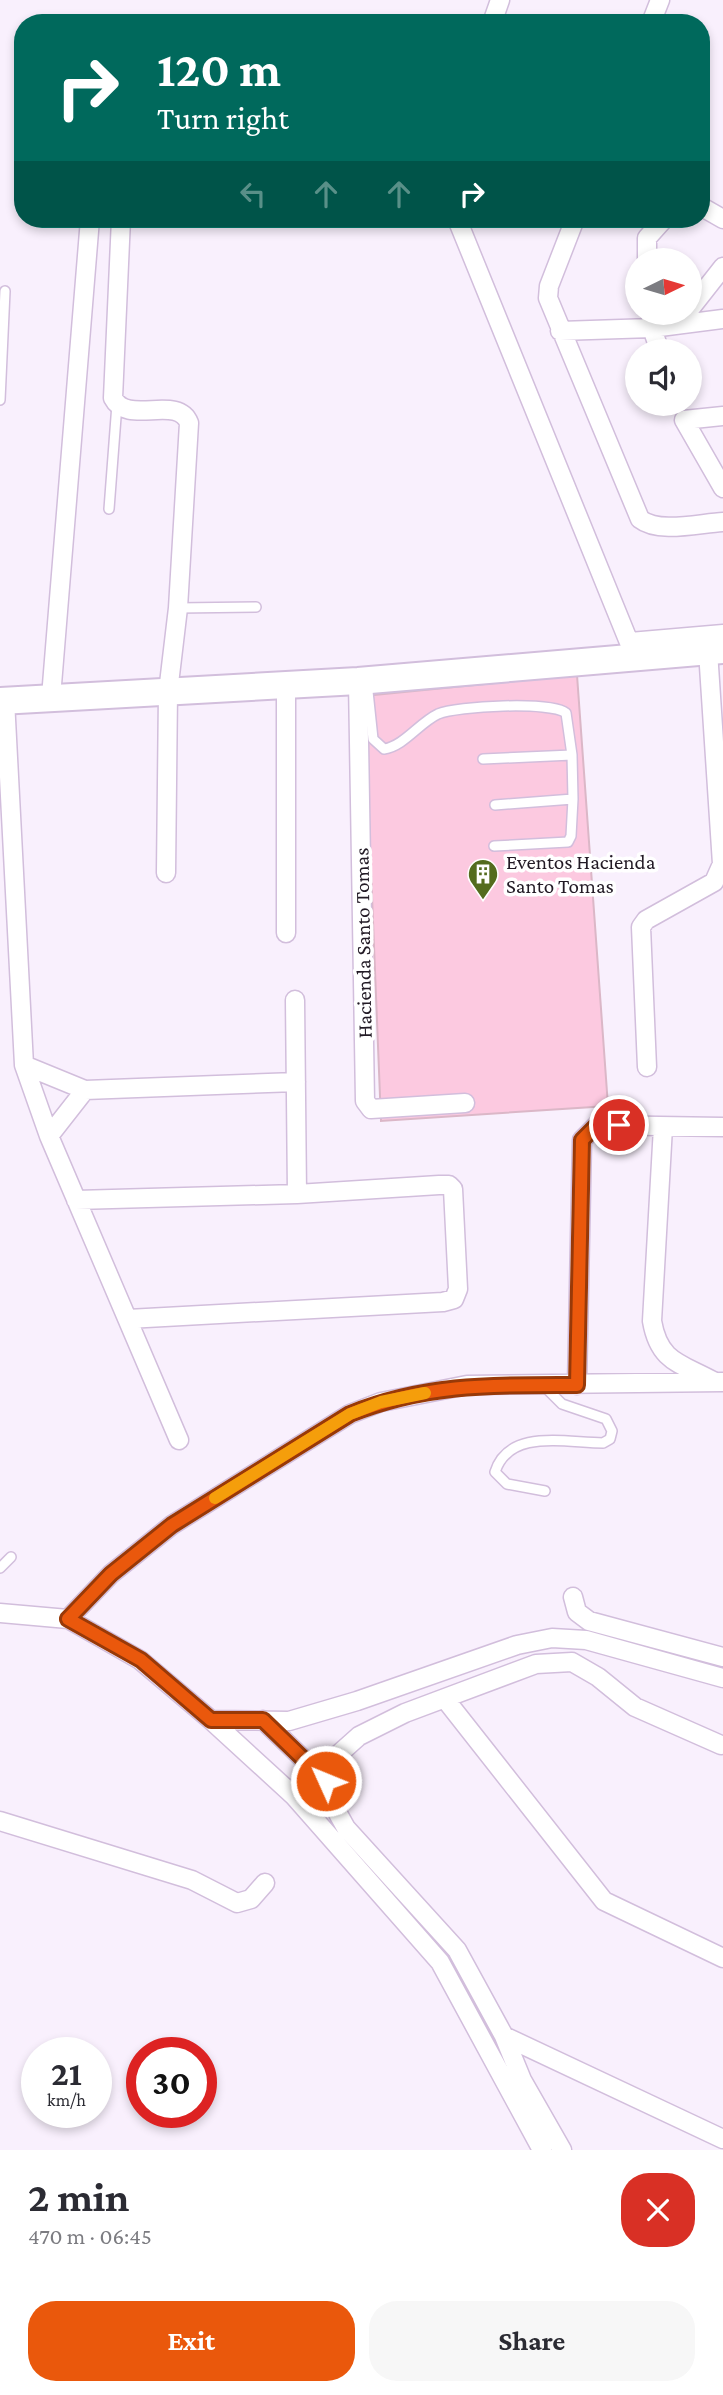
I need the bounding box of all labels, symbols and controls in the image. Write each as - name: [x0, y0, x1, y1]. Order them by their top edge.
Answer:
- icon: right: [42, 42, 133, 133]
- text: 120 m: [157, 42, 281, 97]
- text: Turn right: [157, 100, 289, 136]
- icon: left: [234, 175, 272, 213]
- icon: ahead: [307, 175, 345, 213]
- icon: ahead: [380, 175, 418, 213]
- icon: right: [453, 175, 491, 213]
- north arrow: [625, 248, 702, 326]
- map controls: [625, 248, 702, 416]
- button: sound: [625, 339, 702, 416]
- street label: Hacienda Santo Tomas: [349, 847, 377, 1039]
- place label: Eventos Hacienda Santo Tomas: [506, 850, 656, 898]
- building icon: Eventos Hacienda Santo Tomas: [466, 857, 500, 901]
- pin: [589, 1095, 649, 1155]
- icon: arrive: [600, 1106, 638, 1144]
- position arrow: [289, 1744, 363, 1818]
- speed limit sign: 30: [126, 2037, 217, 2128]
- text: 21: [51, 2054, 82, 2093]
- text: km/h: [47, 2090, 86, 2110]
- text: 2 min: [28, 2173, 129, 2220]
- button: close: [621, 2173, 695, 2247]
- text: 470 m · 06:45: [28, 2223, 152, 2249]
- button: Exit: [28, 2301, 355, 2381]
- button: Share: [369, 2301, 695, 2381]

